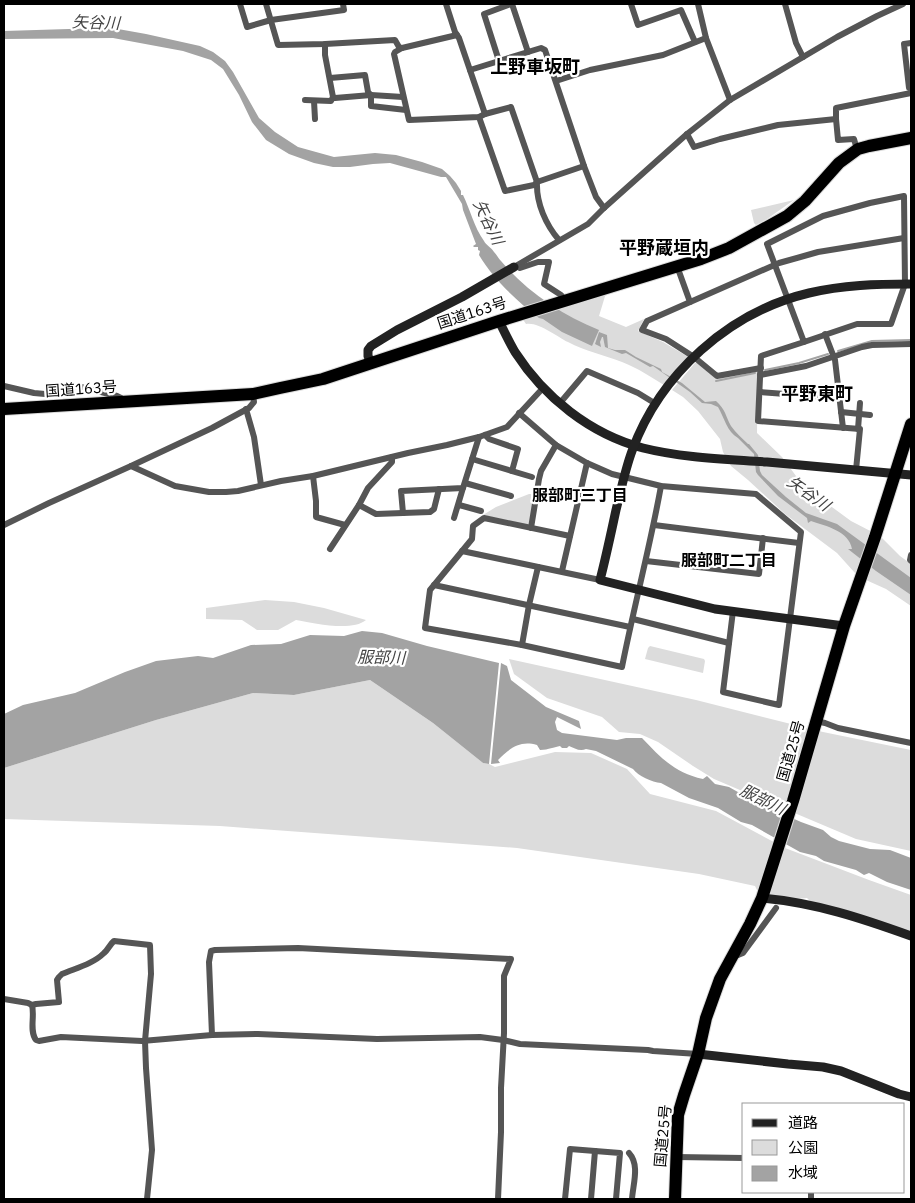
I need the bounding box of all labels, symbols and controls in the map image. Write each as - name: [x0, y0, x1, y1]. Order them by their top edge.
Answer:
- water label: 矢谷川: [72, 11, 122, 33]
- district label: 上野車坂町: [490, 55, 580, 78]
- water label: 矢谷川: [469, 196, 509, 250]
- district label: 平野蔵垣内: [619, 236, 709, 259]
- street label: 国道163号: [435, 292, 509, 333]
- street label: 国道163号: [44, 377, 118, 400]
- district label: 平野東町: [781, 382, 853, 405]
- water label: 矢谷川: [784, 471, 836, 516]
- district label: 服部町三丁目: [532, 485, 628, 505]
- district label: 服部町二丁目: [681, 550, 777, 570]
- water label: 服部川: [357, 647, 407, 667]
- street label: 国道25号: [773, 718, 808, 784]
- water label: 服部川: [737, 779, 791, 819]
- legend: [742, 1103, 905, 1193]
- street label: 国道25号: [650, 1104, 675, 1168]
- text: 道路: [788, 1113, 818, 1132]
- text: 公園: [788, 1138, 818, 1157]
- text: 水域: [788, 1163, 818, 1182]

